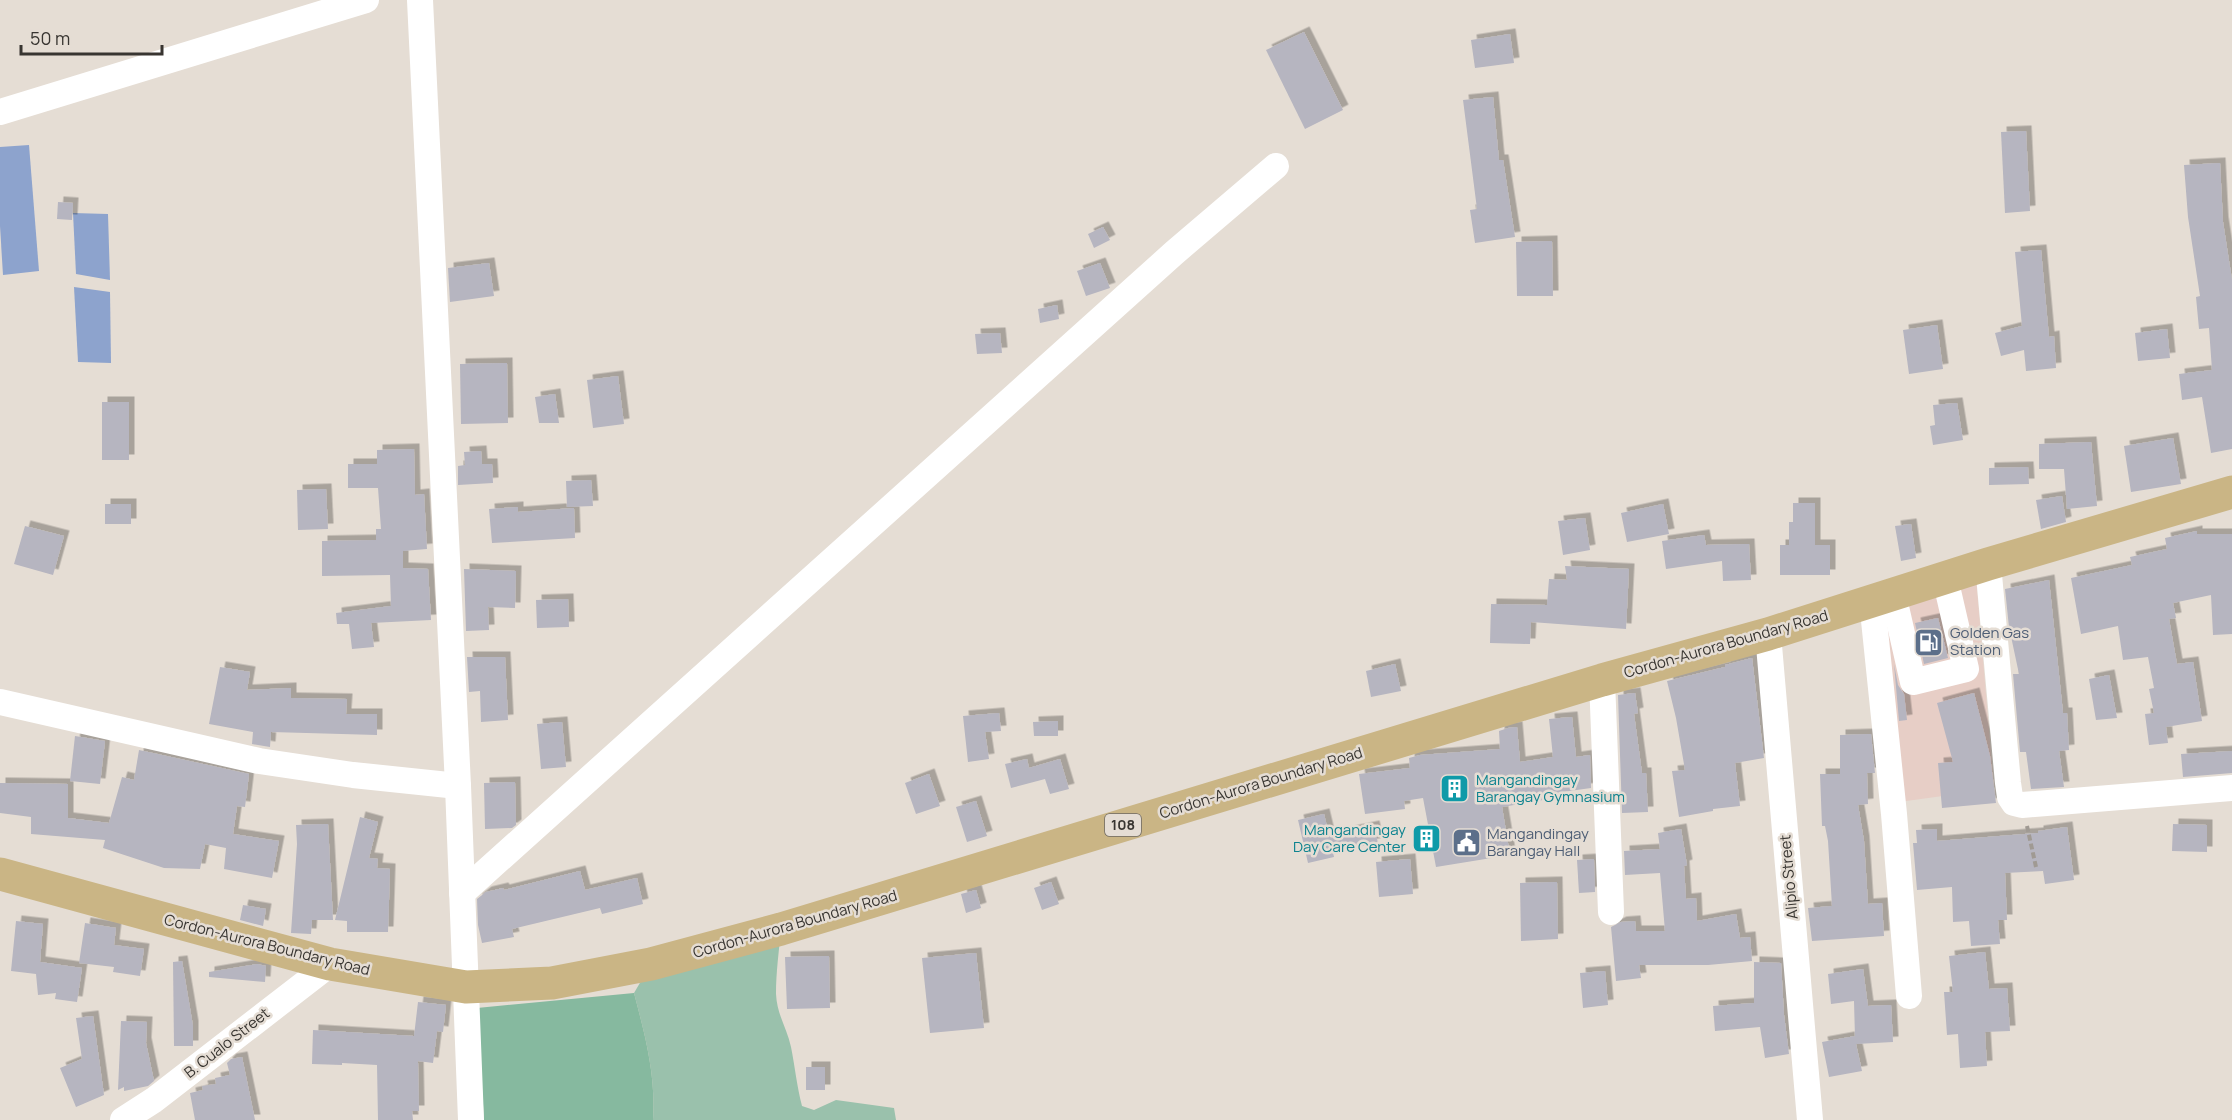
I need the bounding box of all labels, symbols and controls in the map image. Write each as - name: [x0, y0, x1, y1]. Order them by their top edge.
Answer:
- scale bar: [21, 18, 162, 56]
- text: 50 m: [30, 26, 70, 50]
- street label: Cordon-Aurora Boundary Road: [1621, 604, 1830, 683]
- place label: Golden Gas Station: [1950, 622, 2029, 660]
- fuel station icon: Golden Gas Station: [1913, 626, 1945, 658]
- street label: Cordon-Aurora Boundary Road: [1157, 742, 1365, 823]
- place label: Mangandingay Barangay Gymnasium: [1476, 769, 1625, 807]
- building icon: Mangandingay Barangay Gymnasium: [1439, 773, 1471, 805]
- road number: 108: [1105, 814, 1141, 836]
- place label: Mangandingay Day Care Center: [1293, 819, 1407, 857]
- building icon: Mangandingay Day Care Center: [1411, 823, 1443, 855]
- place label: Mangandingay Barangay Hall: [1487, 823, 1589, 861]
- public building icon: Mangandingay Barangay Hall: [1450, 827, 1482, 859]
- street label: Alipio Street: [1774, 834, 1803, 920]
- street label: Cordon-Aurora Boundary Road: [690, 884, 899, 963]
- street label: Cordon-Aurora Boundary Road: [162, 909, 372, 980]
- street label: B. Cualo Street: [180, 1003, 274, 1083]

